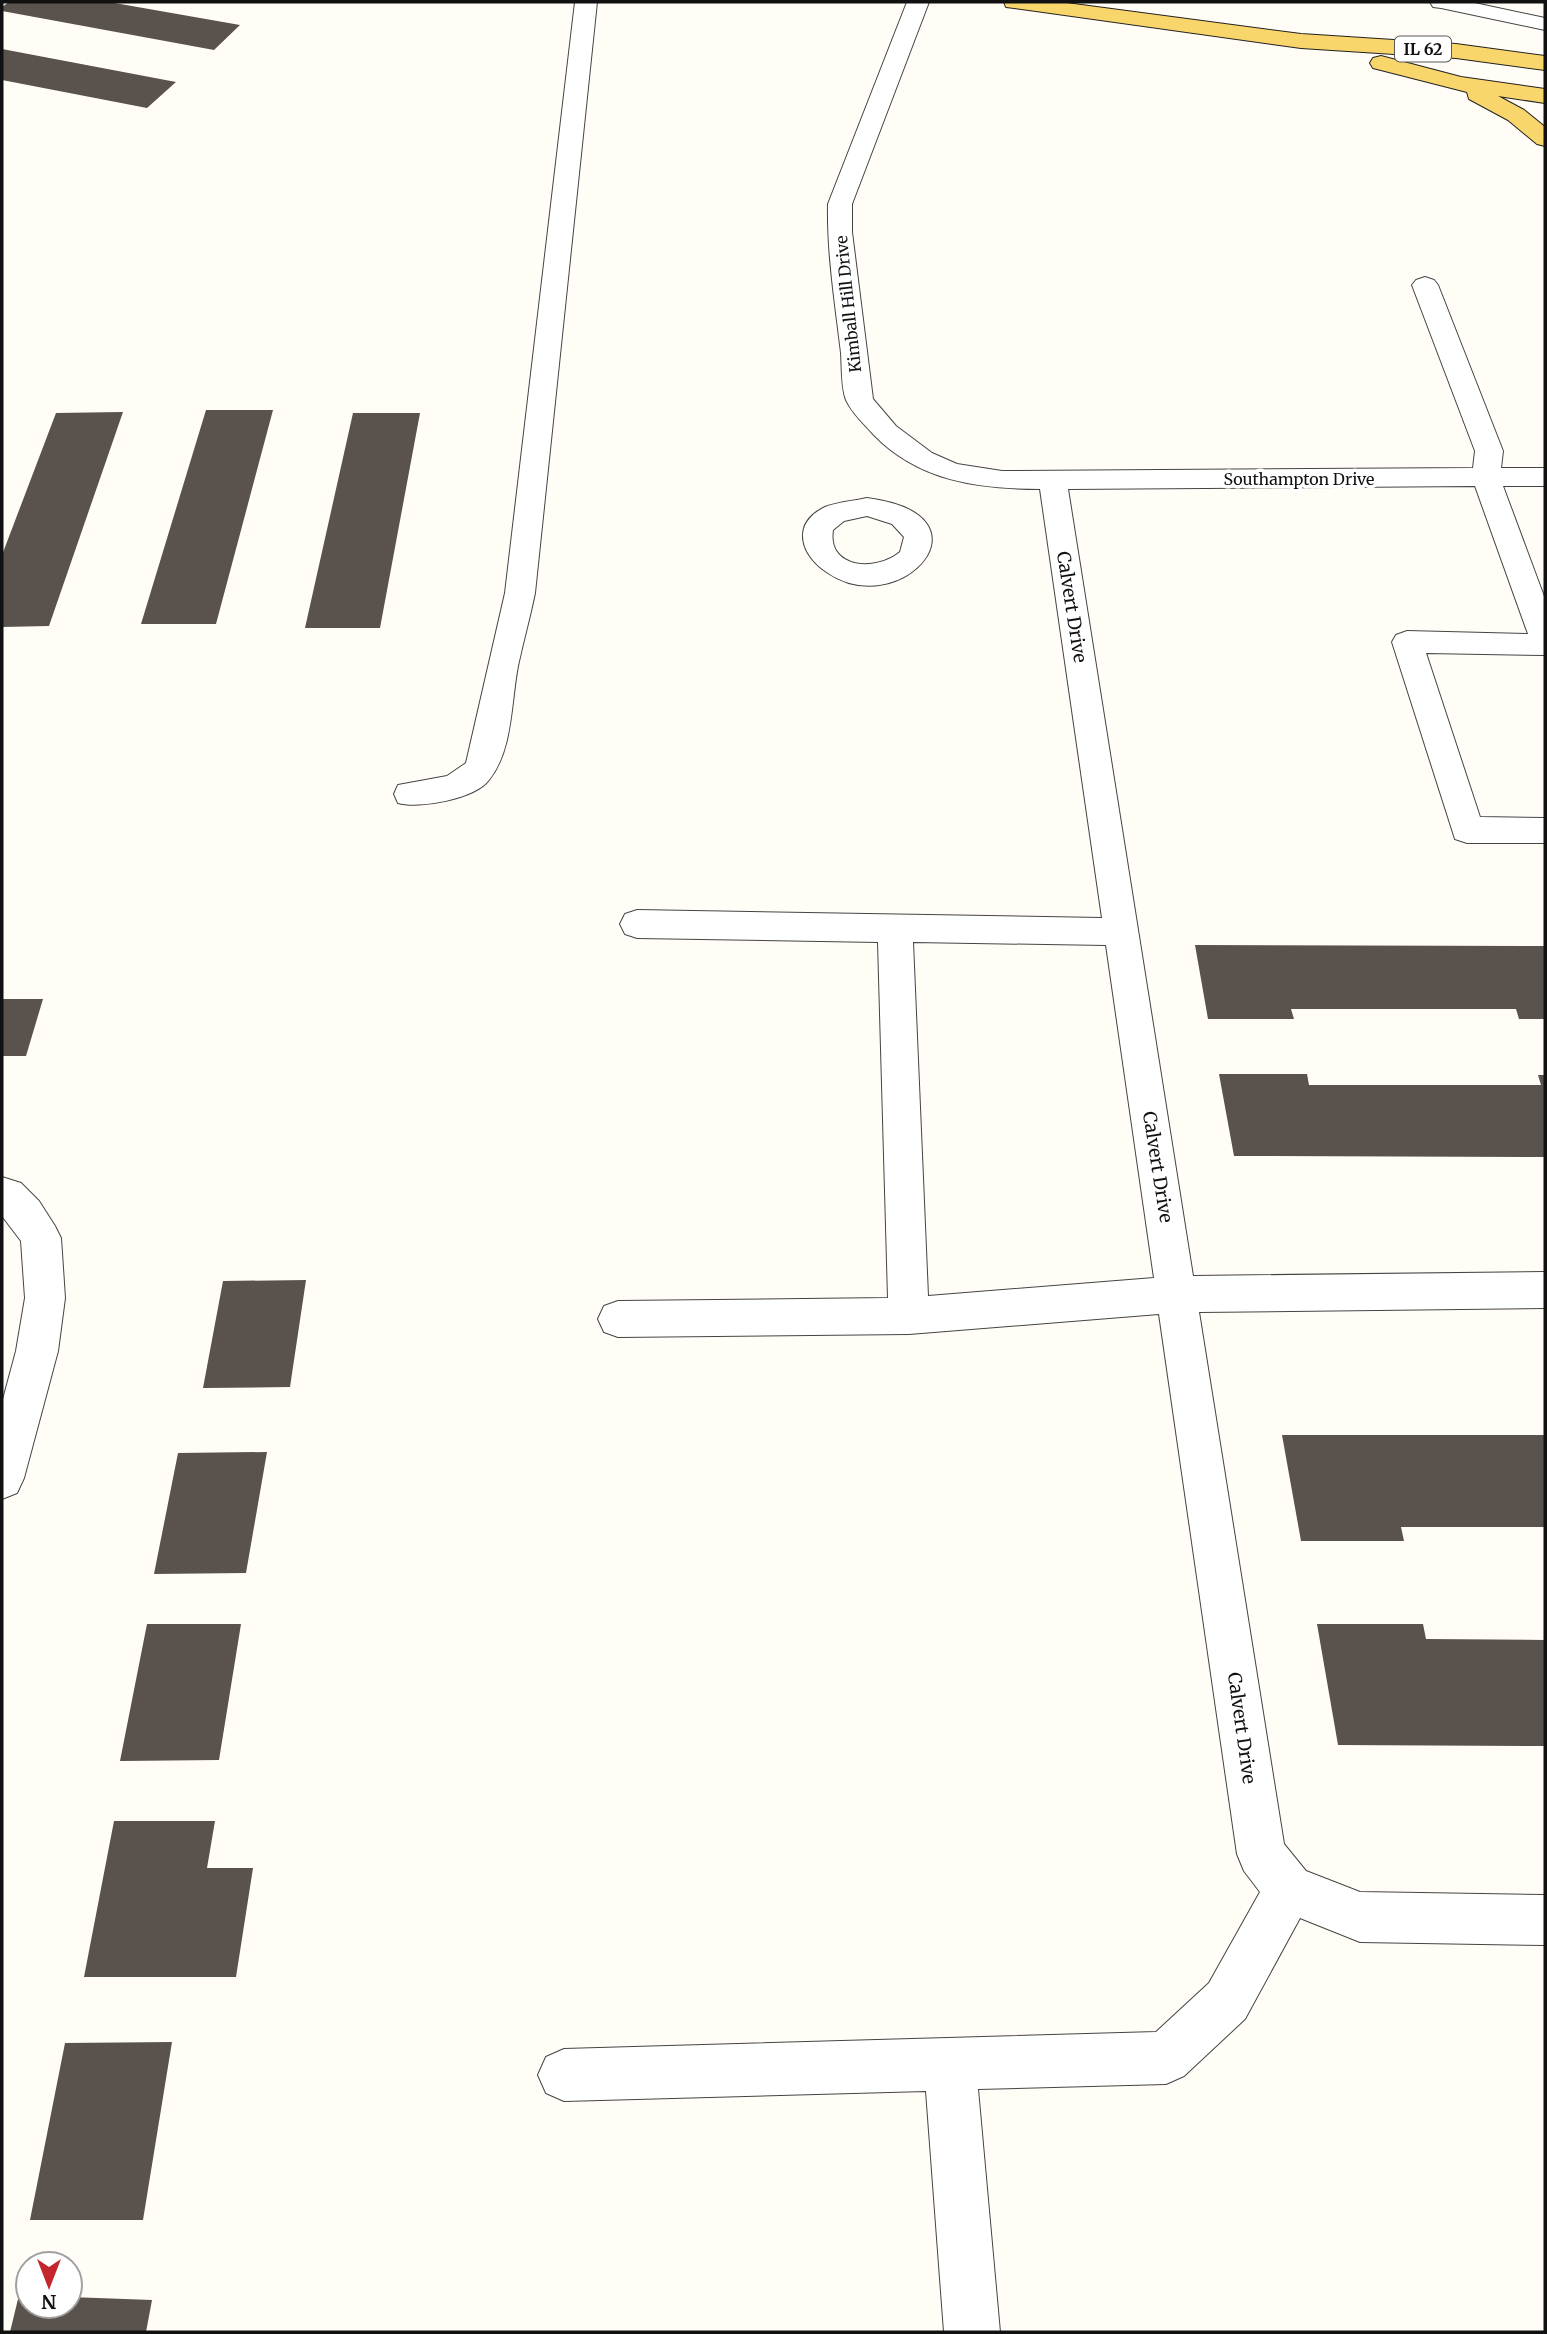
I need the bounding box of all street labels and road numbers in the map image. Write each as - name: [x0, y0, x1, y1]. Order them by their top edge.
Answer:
- road number: IL 62: [1395, 36, 1451, 61]
- street label: Kimball Hill Drive: [831, 234, 865, 374]
- street label: Southampton Drive: [1224, 469, 1374, 489]
- street label: Calvert Drive: [1052, 550, 1092, 664]
- street label: Calvert Drive: [1138, 1110, 1178, 1224]
- street label: Calvert Drive: [1223, 1671, 1261, 1785]

